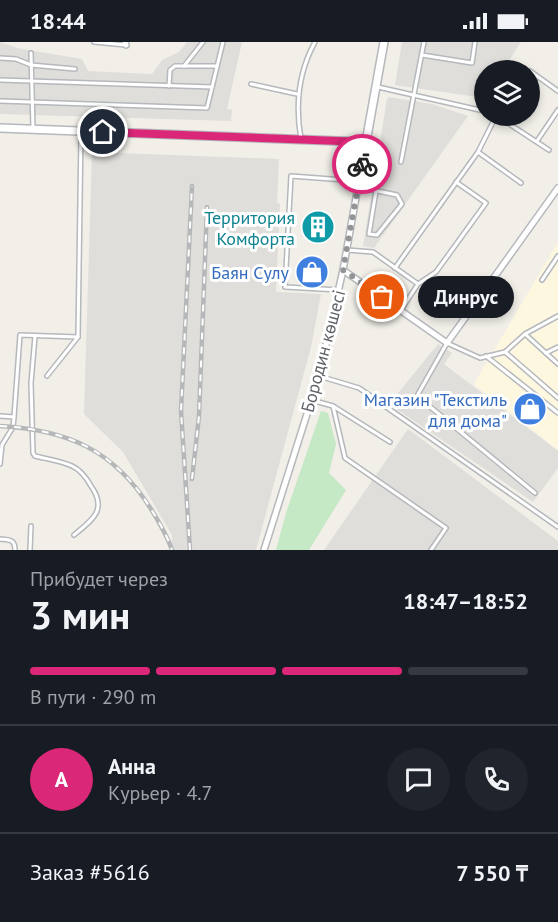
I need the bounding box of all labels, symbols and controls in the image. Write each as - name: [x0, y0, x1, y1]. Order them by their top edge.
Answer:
- text: 18:44: [30, 7, 86, 35]
- map controls: [474, 60, 540, 126]
- button: layers: [474, 60, 540, 126]
- pin: [77, 106, 128, 157]
- icon: home: [86, 115, 119, 148]
- courier: [332, 134, 392, 194]
- icon: bike: [346, 148, 379, 181]
- place label: Территория Комфорта: [204, 206, 295, 250]
- building icon: Территория Комфорта: [300, 209, 336, 245]
- shop icon: Баян Сулу: [294, 254, 330, 290]
- place label: Баян Сулу: [211, 261, 290, 284]
- pin: [356, 271, 407, 322]
- callout: Динрус: [418, 276, 514, 318]
- icon: bag: [365, 280, 398, 313]
- text: Динрус: [434, 284, 498, 310]
- street label: Бородин көшесі: [296, 287, 350, 415]
- place label: Магазин "Текстиль для дома": [364, 388, 507, 432]
- shop icon: Магазин "Текстиль для дома": [512, 391, 548, 427]
- text: Прибудет через: [30, 566, 168, 592]
- text: 18:47–18:52: [403, 587, 528, 615]
- text: 3 мин: [30, 589, 130, 640]
- text: В пути · 290 m: [30, 684, 156, 710]
- button: chat: [387, 748, 450, 811]
- button: phone: [465, 748, 528, 811]
- text: Анна: [108, 752, 156, 780]
- text: А: [55, 765, 68, 793]
- text: Курьер · 4.7: [108, 780, 212, 806]
- text: Заказ #5616: [30, 858, 150, 886]
- text: 7 550 ₸: [456, 859, 528, 887]

